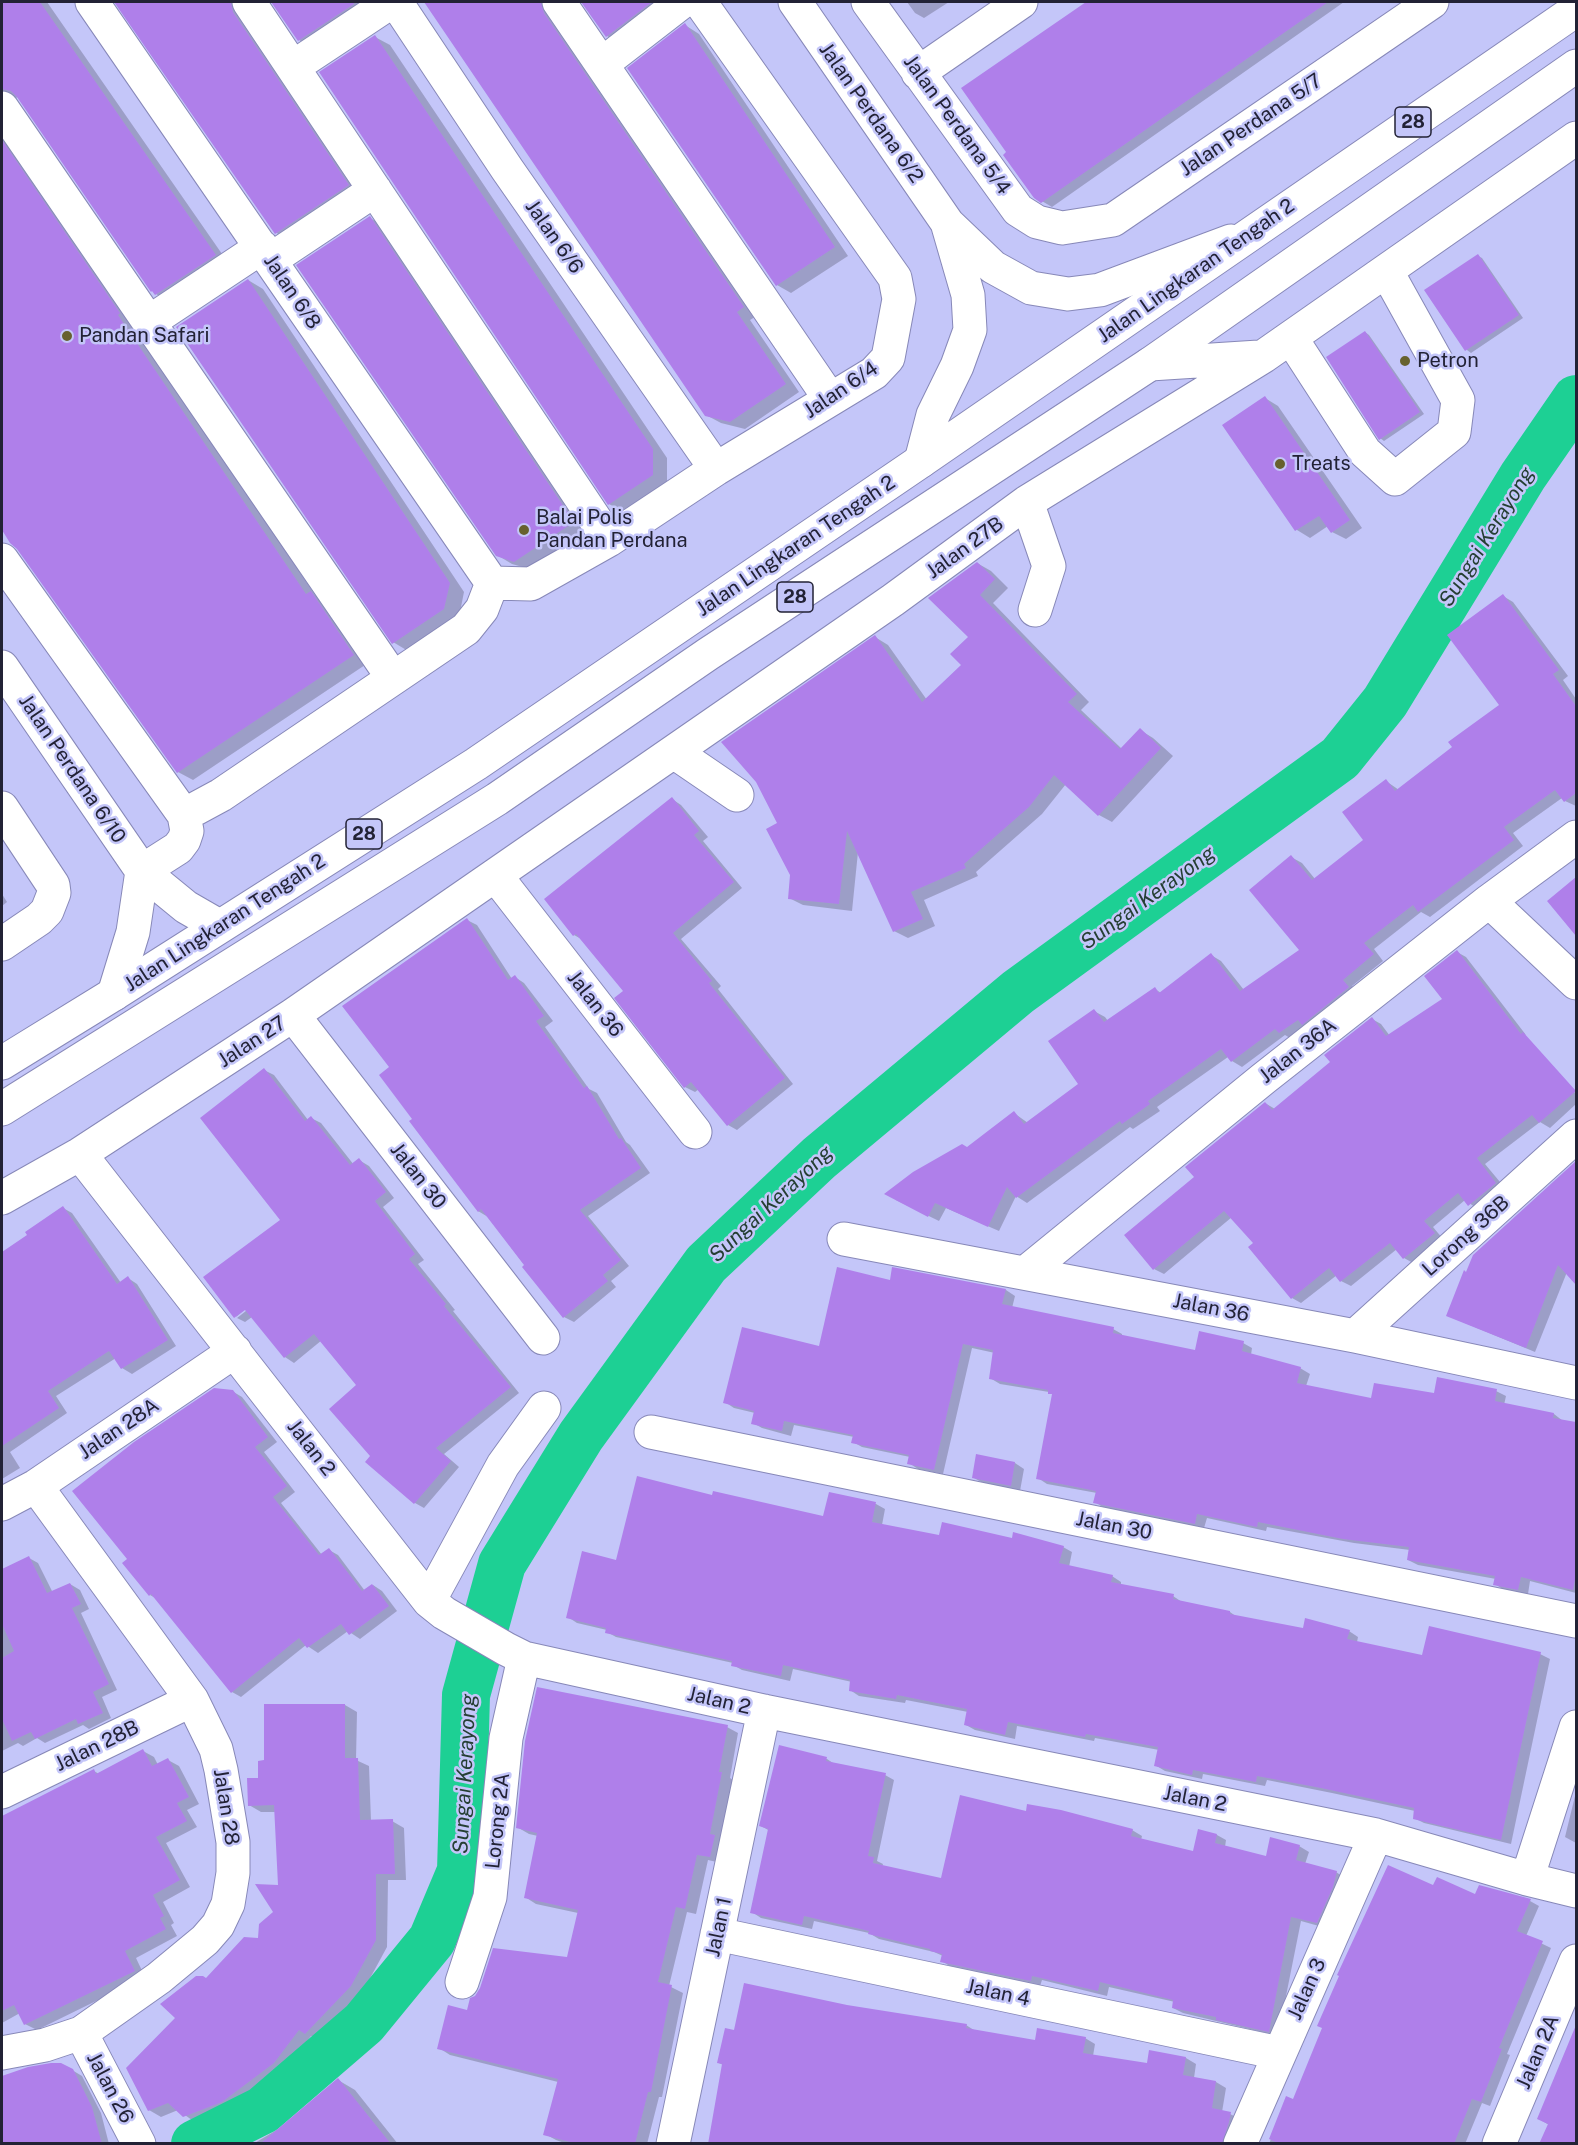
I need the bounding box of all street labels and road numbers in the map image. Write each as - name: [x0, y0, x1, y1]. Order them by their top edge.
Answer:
- street label: Jalan Perdana 6/2: [814, 38, 928, 188]
- street label: Jalan Perdana 5/4: [898, 51, 1016, 199]
- street label: Jalan Perdana 5/7: [1175, 69, 1327, 181]
- road number: 28: [1395, 107, 1431, 137]
- street label: Jalan Lingkaran Tengah 2: [1093, 194, 1299, 348]
- street label: Jalan 6/6: [520, 196, 588, 278]
- street label: Jalan 6/8: [258, 250, 326, 334]
- street label: Jalan 6/4: [799, 356, 883, 424]
- street label: Jalan Lingkaran Tengah 2: [692, 470, 900, 622]
- street label: Jalan 27B: [922, 512, 1008, 584]
- road number: 28: [777, 582, 813, 612]
- street label: Jalan Perdana 6/10: [13, 690, 131, 848]
- road number: 28: [346, 819, 382, 849]
- street label: Jalan Lingkaran Tengah 2: [120, 849, 330, 997]
- street label: Jalan 36: [562, 966, 628, 1042]
- street label: Jalan 27: [214, 1011, 290, 1073]
- street label: Jalan 36A: [1255, 1013, 1341, 1089]
- street label: Jalan 30: [385, 1138, 451, 1214]
- street label: Lorong 36B: [1418, 1191, 1514, 1281]
- street label: Jalan 36: [1171, 1289, 1251, 1327]
- street label: Jalan 28A: [74, 1394, 164, 1464]
- street label: Jalan 2: [282, 1415, 340, 1481]
- street label: Jalan 30: [1074, 1507, 1154, 1545]
- street label: Jalan 2: [685, 1682, 753, 1720]
- street label: Jalan 28B: [51, 1715, 143, 1777]
- street label: Jalan 28: [208, 1767, 244, 1847]
- street label: Lorong 2A: [481, 1772, 515, 1870]
- street label: Jalan 2: [1161, 1781, 1229, 1817]
- street label: Jalan 1: [701, 1895, 737, 1959]
- street label: Jalan 3: [1283, 1954, 1331, 2024]
- street label: Jalan 4: [964, 1975, 1032, 2011]
- street label: Jalan 2A: [1512, 2011, 1564, 2093]
- street label: Jalan 26: [81, 2049, 139, 2127]

